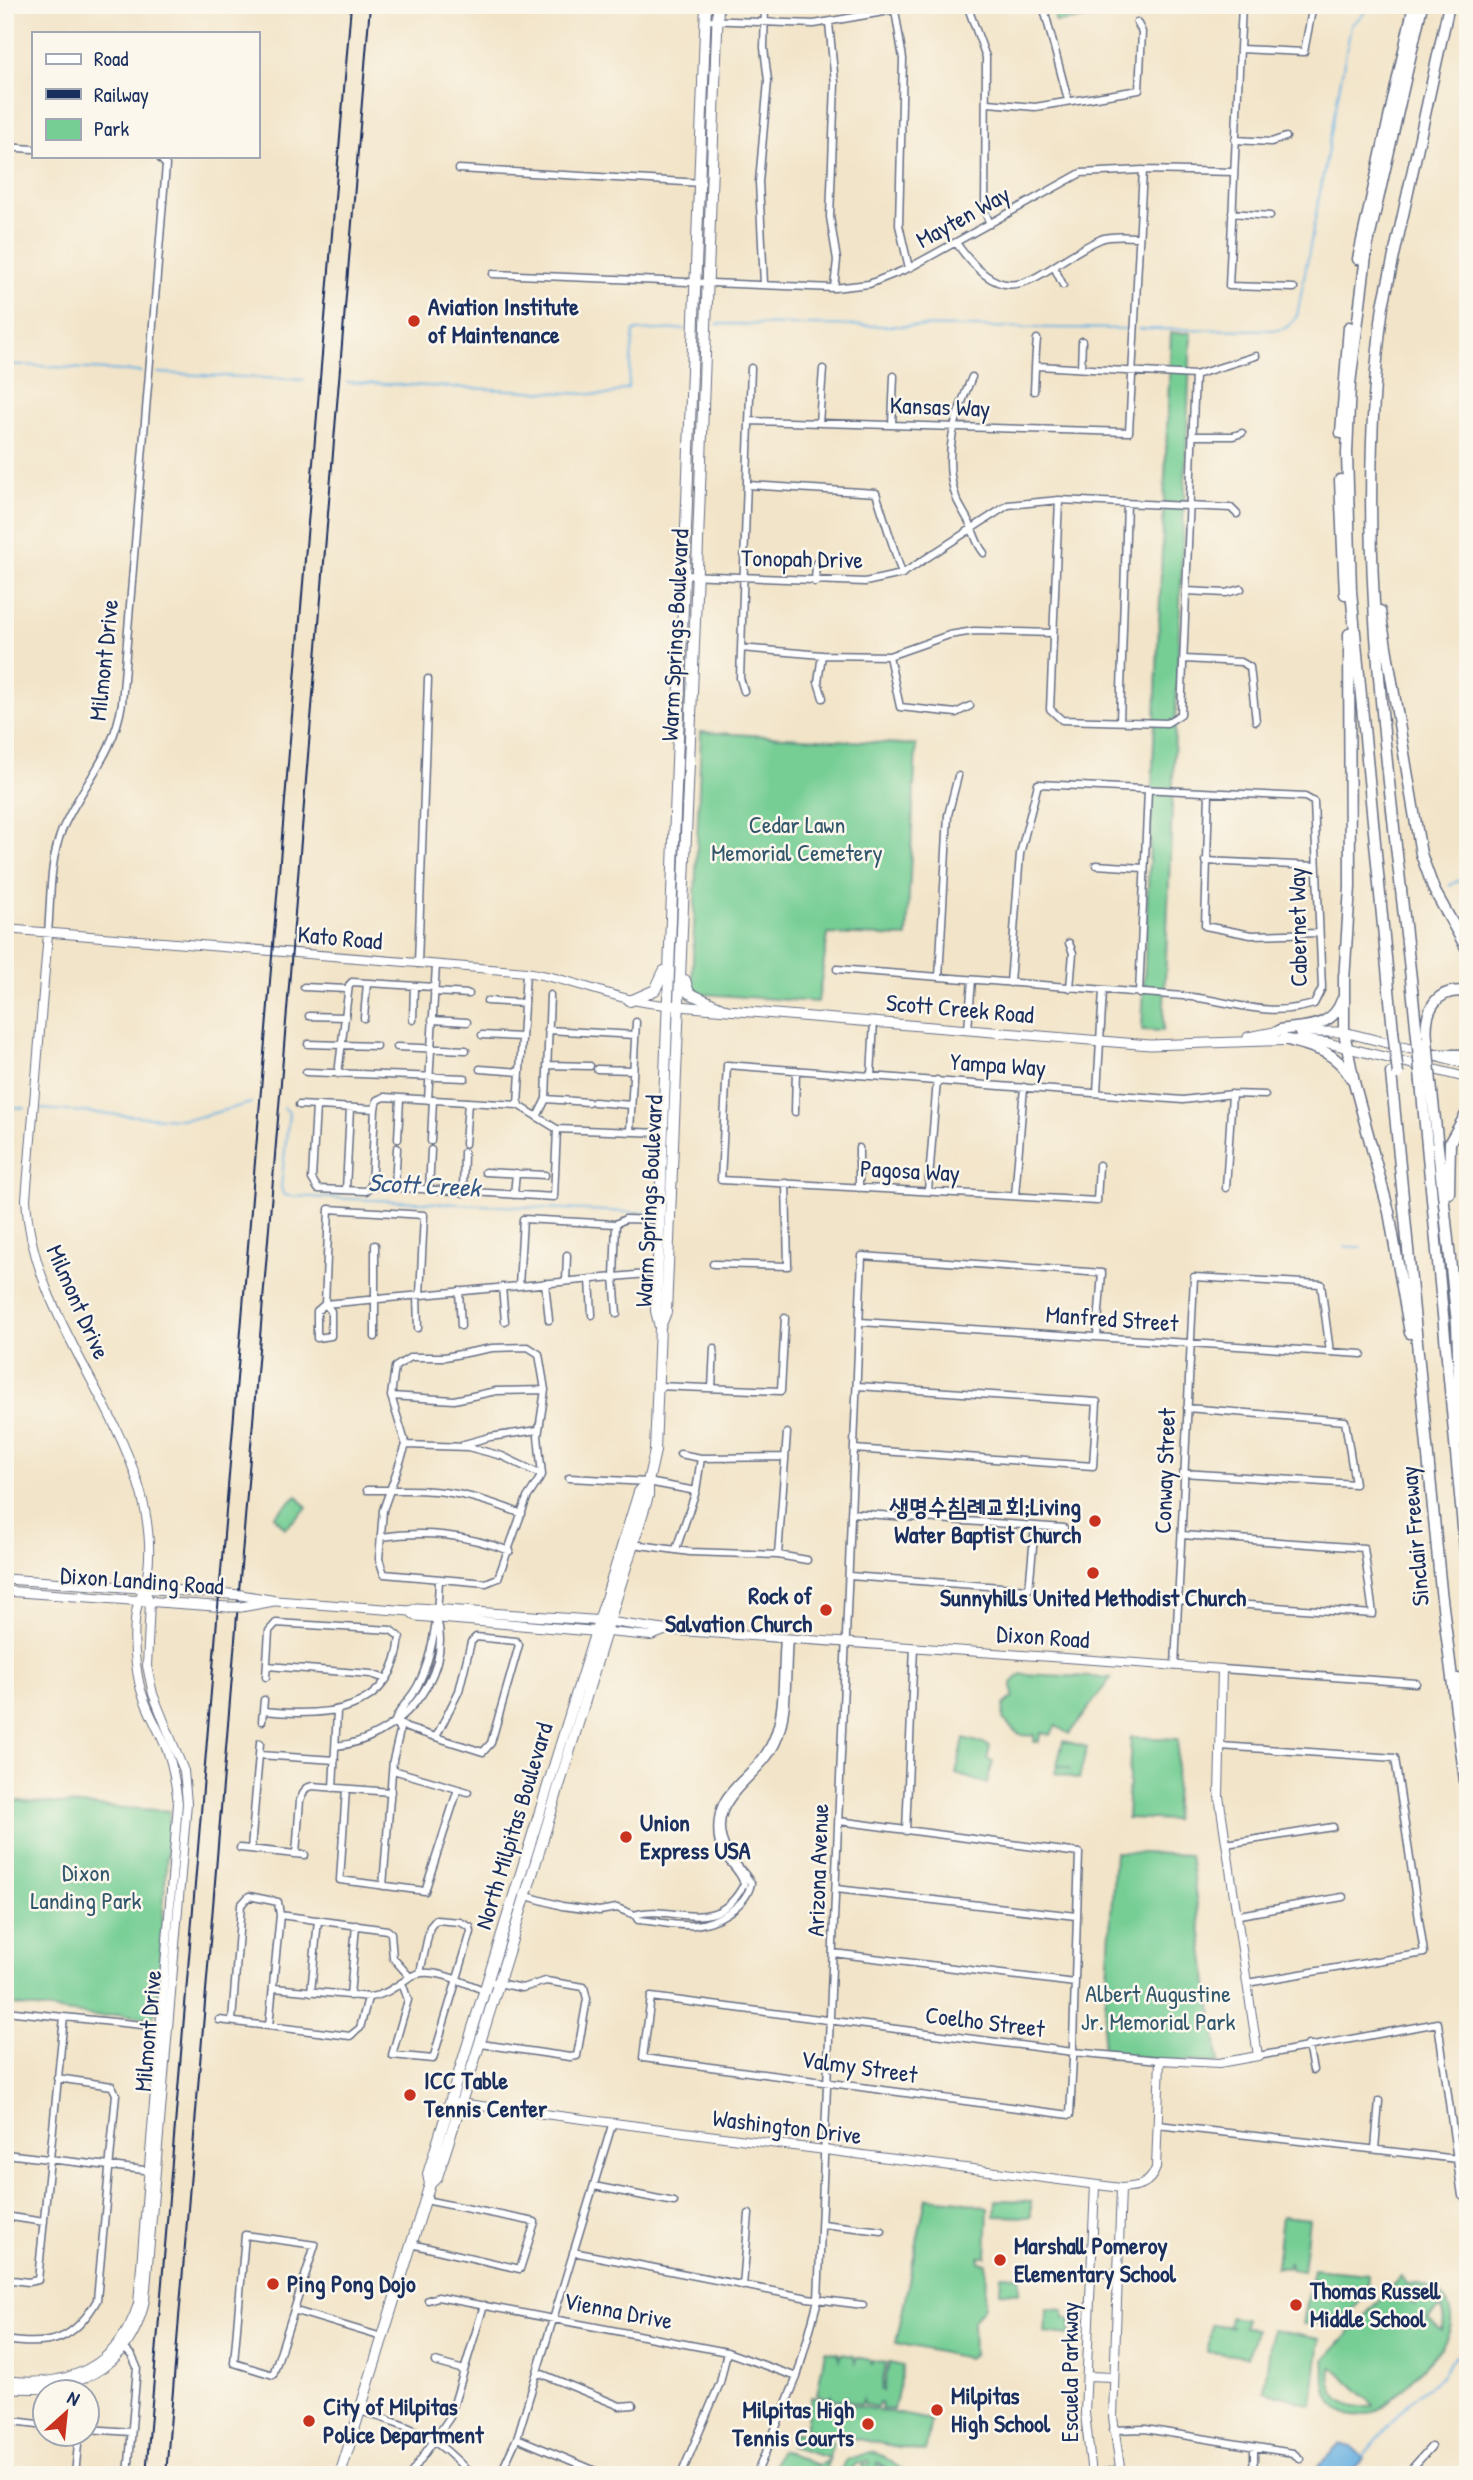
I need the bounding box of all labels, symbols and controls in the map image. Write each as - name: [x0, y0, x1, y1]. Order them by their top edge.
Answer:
- legend: [32, 32, 259, 158]
- text: Road: [94, 44, 128, 73]
- text: Railway: [94, 80, 149, 109]
- text: Park: [94, 114, 129, 143]
- street label: Mayten Way: [910, 177, 1015, 255]
- place label: Aviation Institute of Maintenance: [428, 290, 579, 350]
- marker: Aviation Institute of Maintenance: [406, 313, 422, 329]
- street label: Kansas Way: [889, 388, 991, 424]
- street label: Warm Springs Boulevard: [652, 528, 696, 742]
- street label: Tonopah Drive: [741, 541, 864, 575]
- street label: Milmont Drive: [81, 597, 125, 722]
- park label: Cedar Lawn Memorial Cemetery: [711, 808, 883, 868]
- street label: Cabernet Way: [1280, 867, 1314, 987]
- street label: Kato Road: [296, 917, 384, 957]
- street label: Scott Creek Road: [885, 986, 1035, 1030]
- street label: Yampa Way: [949, 1045, 1047, 1083]
- street label: Warm Springs Boulevard: [626, 1094, 670, 1308]
- street label: Pagosa Way: [859, 1151, 961, 1189]
- water label: Scott Creek: [367, 1164, 483, 1205]
- street label: Milmont Drive: [40, 1239, 118, 1364]
- street label: Manfred Street: [1045, 1297, 1180, 1339]
- street label: Conway Street: [1146, 1407, 1182, 1534]
- street label: Sinclair Freeway: [1392, 1465, 1436, 1607]
- place label: 생명수침례교회;Living Water Baptist Church: [888, 1490, 1081, 1551]
- marker: 생명수침례교회;Living Water Baptist Church: [1087, 1513, 1103, 1529]
- street label: Dixon Landing Road: [59, 1558, 225, 1602]
- marker: Sunnyhills United Methodist Church: [1085, 1565, 1101, 1581]
- place label: Rock of Salvation Church: [665, 1579, 812, 1639]
- place label: Sunnyhills United Methodist Church: [940, 1581, 1246, 1614]
- marker: Rock of Salvation Church: [818, 1602, 834, 1618]
- street label: Dixon Road: [996, 1617, 1091, 1655]
- street label: North Milpitas Boulevard: [466, 1718, 560, 1933]
- street label: Arizona Avenue: [799, 1803, 835, 1937]
- place label: Union Express USA: [640, 1806, 751, 1867]
- marker: Union Express USA: [618, 1829, 634, 1845]
- park label: Dixon Landing Park: [30, 1856, 142, 1916]
- street label: Milmont Drive: [126, 1968, 168, 2093]
- park label: Albert Augustine Jr. Memorial Park: [1081, 1977, 1235, 2037]
- street label: Coelho Street: [924, 1998, 1047, 2044]
- street label: Valmy Street: [799, 2042, 920, 2090]
- place label: ICC Table Tennis Center: [423, 2064, 548, 2124]
- marker: ICC Table Tennis Center: [402, 2087, 418, 2103]
- street label: Washington Drive: [711, 2101, 864, 2151]
- place label: Marshall Pomeroy Elementary School: [1014, 2229, 1177, 2290]
- marker: Marshall Pomeroy Elementary School: [992, 2252, 1008, 2268]
- place label: Ping Pong Dojo: [287, 2267, 416, 2300]
- place label: Thomas Russell Middle School: [1309, 2274, 1441, 2334]
- marker: Ping Pong Dojo: [265, 2276, 281, 2292]
- street label: Vienna Drive: [561, 2284, 676, 2336]
- marker: Thomas Russell Middle School: [1288, 2297, 1304, 2313]
- street label: Escuela Parkway: [1053, 2302, 1085, 2442]
- north arrow: [32, 2378, 102, 2448]
- place label: Milpitas High School: [951, 2379, 1051, 2440]
- text: N: [63, 2384, 84, 2412]
- place label: City of Milpitas Police Department: [323, 2390, 484, 2451]
- place label: Milpitas High Tennis Courts: [731, 2393, 854, 2453]
- marker: Milpitas High School: [929, 2402, 945, 2418]
- marker: City of Milpitas Police Department: [301, 2413, 317, 2429]
- marker: Milpitas High Tennis Courts: [860, 2416, 876, 2432]

